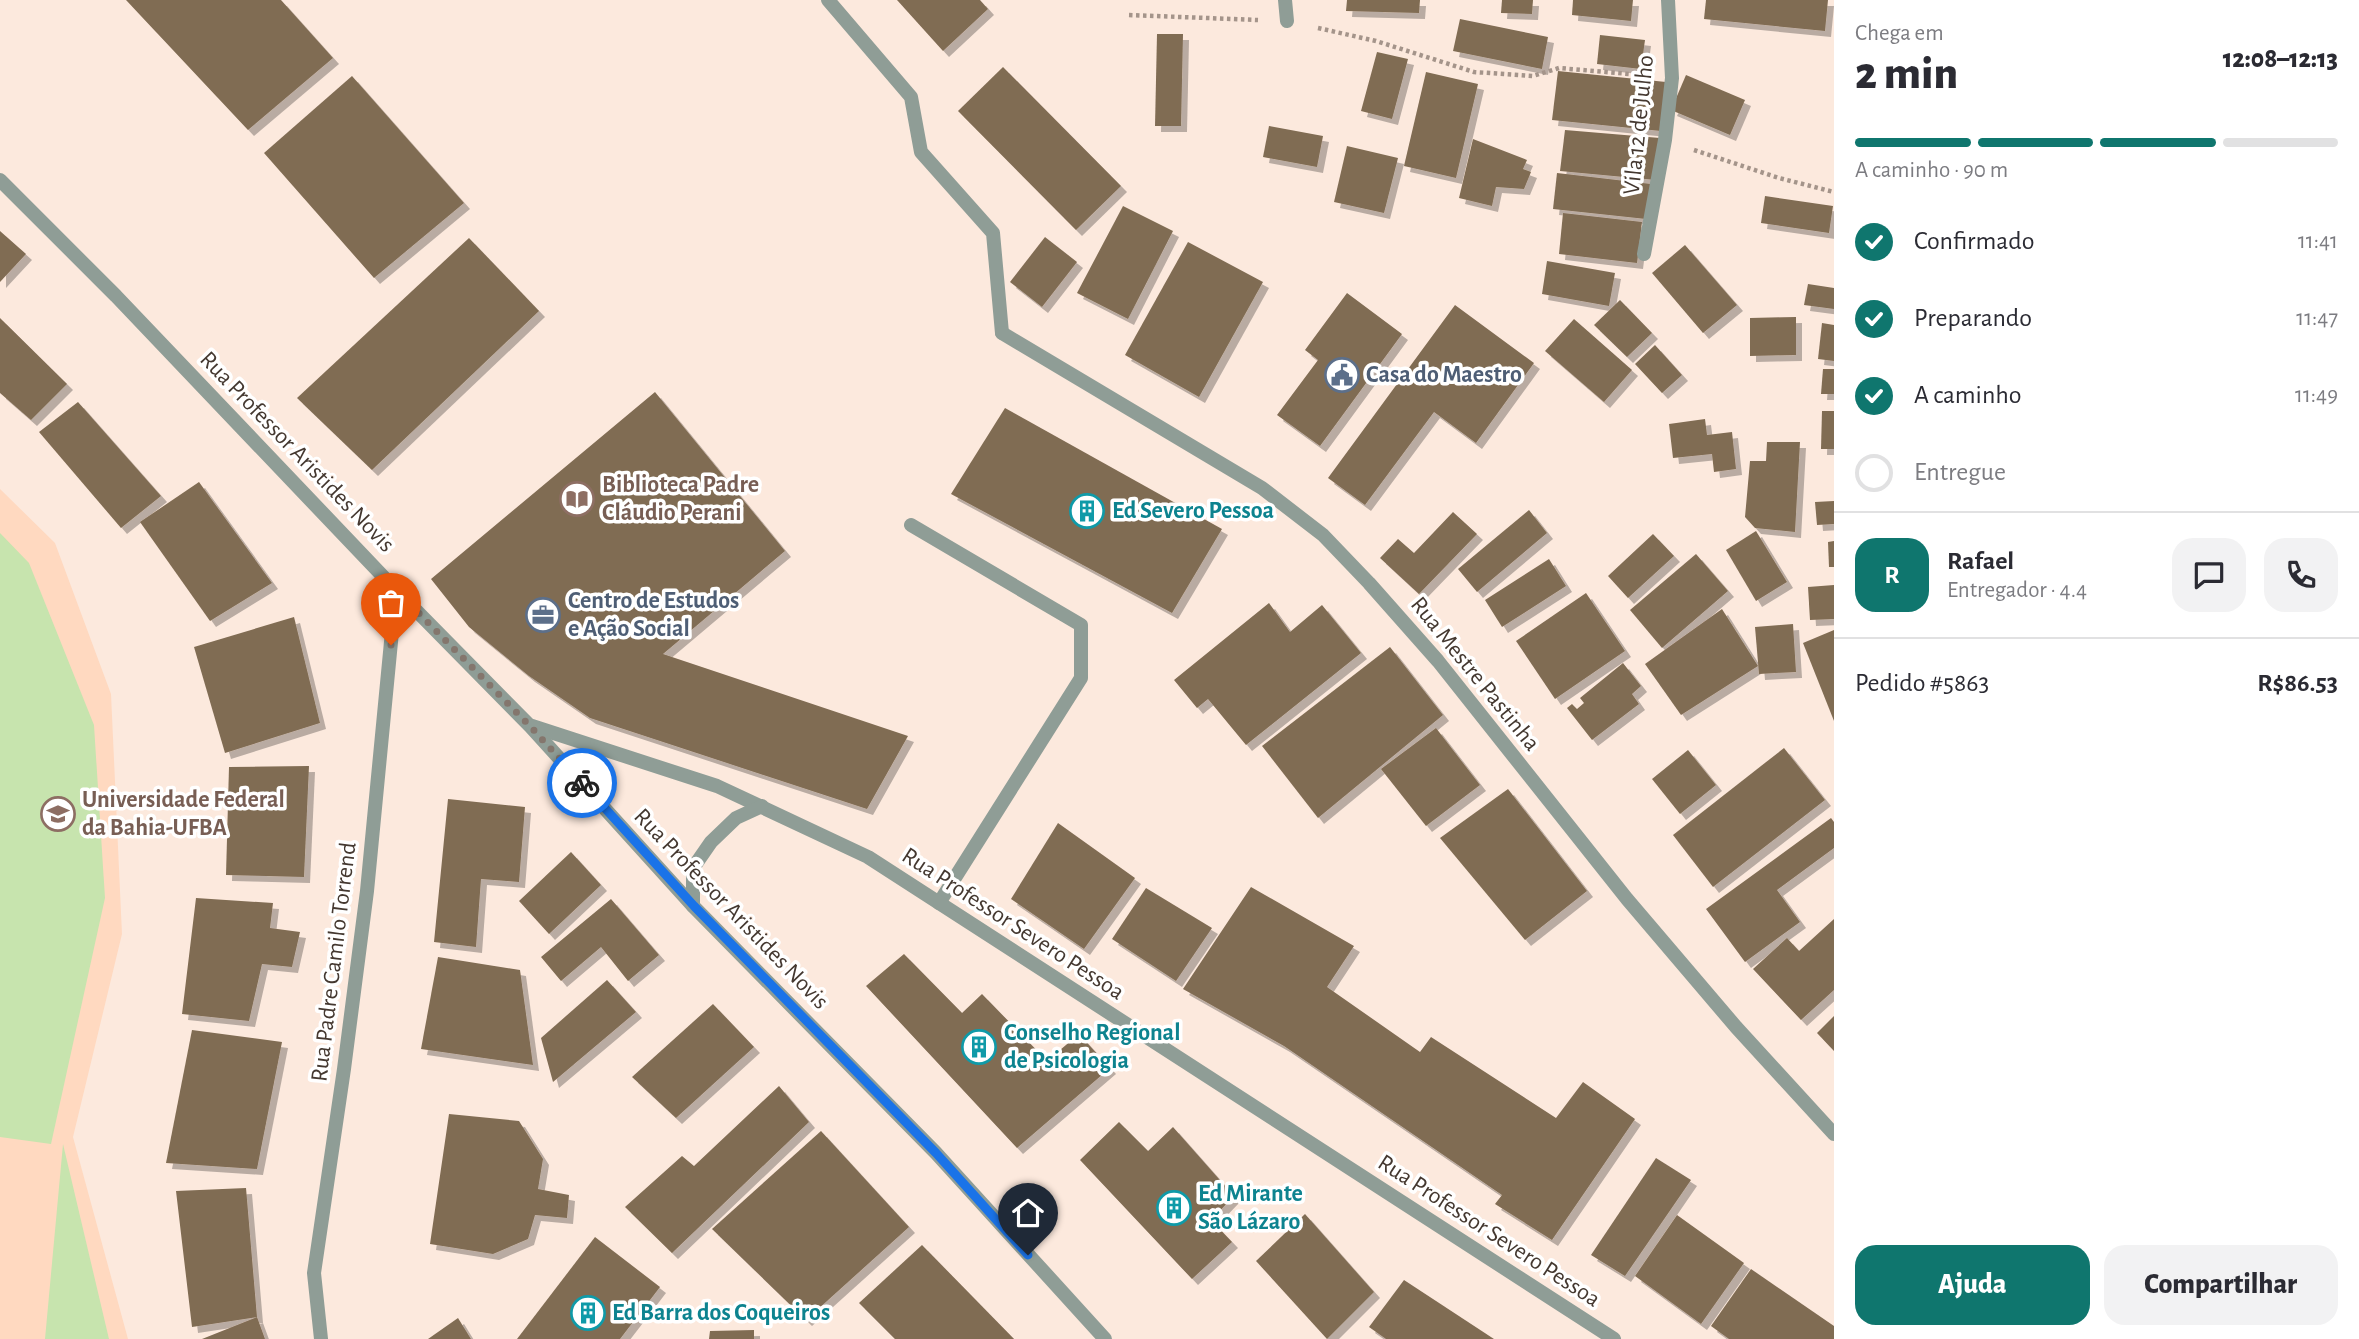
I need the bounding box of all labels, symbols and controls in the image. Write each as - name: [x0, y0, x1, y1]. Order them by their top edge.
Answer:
- text: Chega em: [1855, 22, 1944, 45]
- text: 12:08–12:13: [2223, 46, 2338, 72]
- text: 2 min: [1855, 51, 1958, 97]
- street label: Vila 12 de Julho: [1620, 54, 1658, 196]
- text: A caminho · 90 m: [1855, 159, 2008, 182]
- icon: check: [1855, 223, 1893, 261]
- text: Confirmado: [1914, 228, 2035, 254]
- text: 11:41: [2298, 230, 2338, 253]
- icon: check: [1855, 300, 1893, 338]
- text: Preparando: [1914, 305, 2032, 331]
- text: 11:47: [2296, 307, 2338, 330]
- street label: Rua Professor Aristides Novis: [195, 347, 399, 557]
- public building icon: Casa do Maestro: [1323, 356, 1361, 394]
- place label: Casa do Maestro: [1366, 363, 1522, 387]
- icon: check: [1855, 377, 1893, 415]
- text: A caminho: [1914, 382, 2022, 408]
- text: 11:49: [2295, 384, 2338, 407]
- text: Entregue: [1914, 459, 2006, 485]
- place label: Biblioteca Padre Cláudio Perani: [602, 473, 759, 525]
- library icon: Biblioteca Padre Cláudio Perani: [558, 480, 596, 518]
- building icon: Ed Severo Pessoa: [1068, 492, 1106, 530]
- place label: Ed Severo Pessoa: [1112, 499, 1274, 523]
- button: chat: [2172, 538, 2246, 612]
- button: phone: [2264, 538, 2338, 612]
- text: Rafael: [1947, 548, 2014, 574]
- text: R: [1884, 562, 1900, 588]
- pin: [361, 573, 421, 645]
- text: Entregador · 4.4: [1947, 579, 2087, 602]
- icon: bag: [372, 584, 410, 622]
- place label: Centro de Estudos e Ação Social: [568, 589, 739, 641]
- street label: Rua Mestre Pastinha: [1406, 593, 1544, 755]
- office icon: Centro de Estudos e Ação Social: [524, 596, 562, 634]
- text: Pedido #5863: [1855, 670, 1989, 696]
- text: R$86.53: [2257, 670, 2338, 696]
- courier: [547, 748, 617, 818]
- icon: bike: [563, 764, 601, 802]
- place label: Universidade Federal da Bahia-UFBA: [82, 788, 285, 840]
- school or university icon: Universidade Federal da Bahia-UFBA: [39, 795, 77, 833]
- street label: Rua Professor Aristides Novis: [629, 804, 833, 1014]
- street label: Rua Padre Camilo Torrend: [307, 841, 361, 1083]
- street label: Rua Professor Severo Pessoa: [898, 843, 1128, 1005]
- place label: Conselho Regional de Psicologia: [1004, 1021, 1180, 1073]
- building icon: Conselho Regional de Psicologia: [960, 1028, 998, 1066]
- street label: Rua Professor Severo Pessoa: [1374, 1150, 1604, 1312]
- place label: Ed Mirante São Lázaro: [1198, 1182, 1303, 1234]
- pin: [998, 1183, 1058, 1255]
- building icon: Ed Mirante São Lázaro: [1155, 1189, 1193, 1227]
- icon: home: [1009, 1194, 1047, 1232]
- button: Ajuda: [1855, 1245, 2090, 1325]
- button: Compartilhar: [2104, 1245, 2338, 1325]
- building icon: Ed Barra dos Coqueiros: [569, 1294, 607, 1332]
- place label: Ed Barra dos Coqueiros: [612, 1301, 830, 1325]

